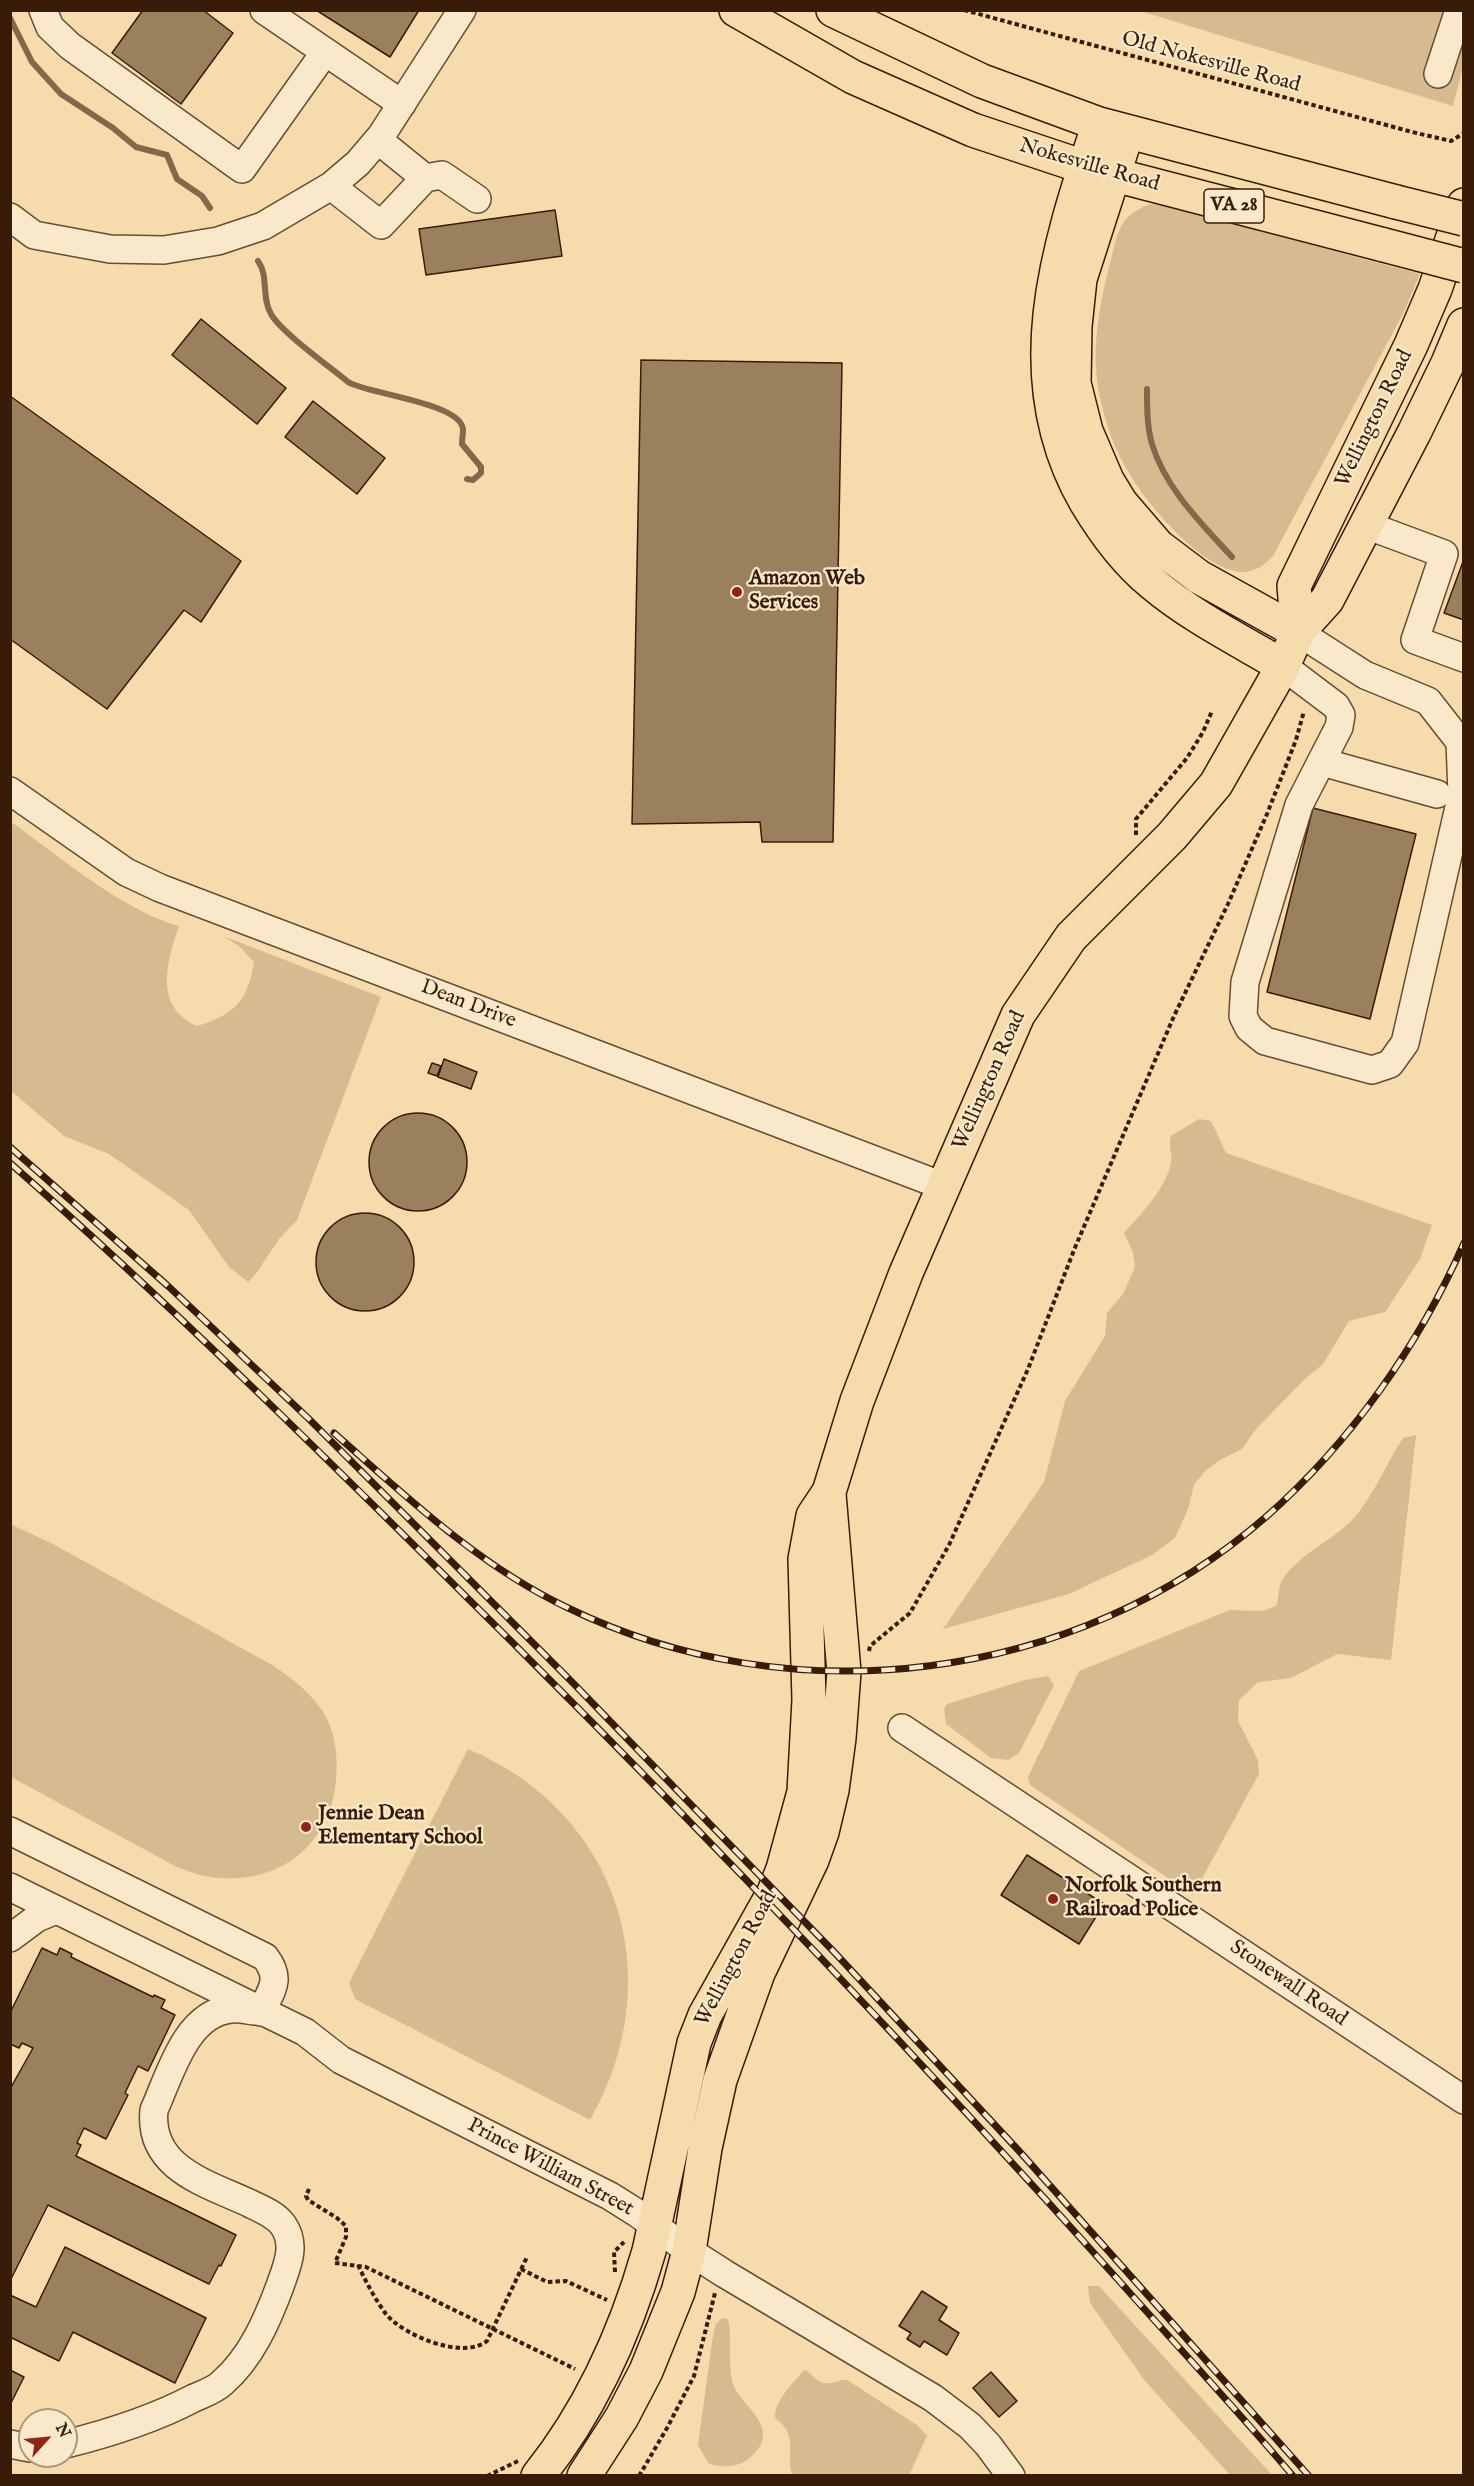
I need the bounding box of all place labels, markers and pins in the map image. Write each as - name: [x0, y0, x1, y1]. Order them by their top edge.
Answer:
- place label: Amazon Web Services: [749, 567, 865, 617]
- marker: Amazon Web Services: [730, 585, 744, 599]
- place label: Jennie Dean Elementary School: [318, 1802, 483, 1852]
- marker: Jennie Dean Elementary School: [299, 1820, 313, 1834]
- place label: Norfolk Southern Railroad Police: [1065, 1874, 1222, 1924]
- marker: Norfolk Southern Railroad Police: [1046, 1892, 1060, 1906]

